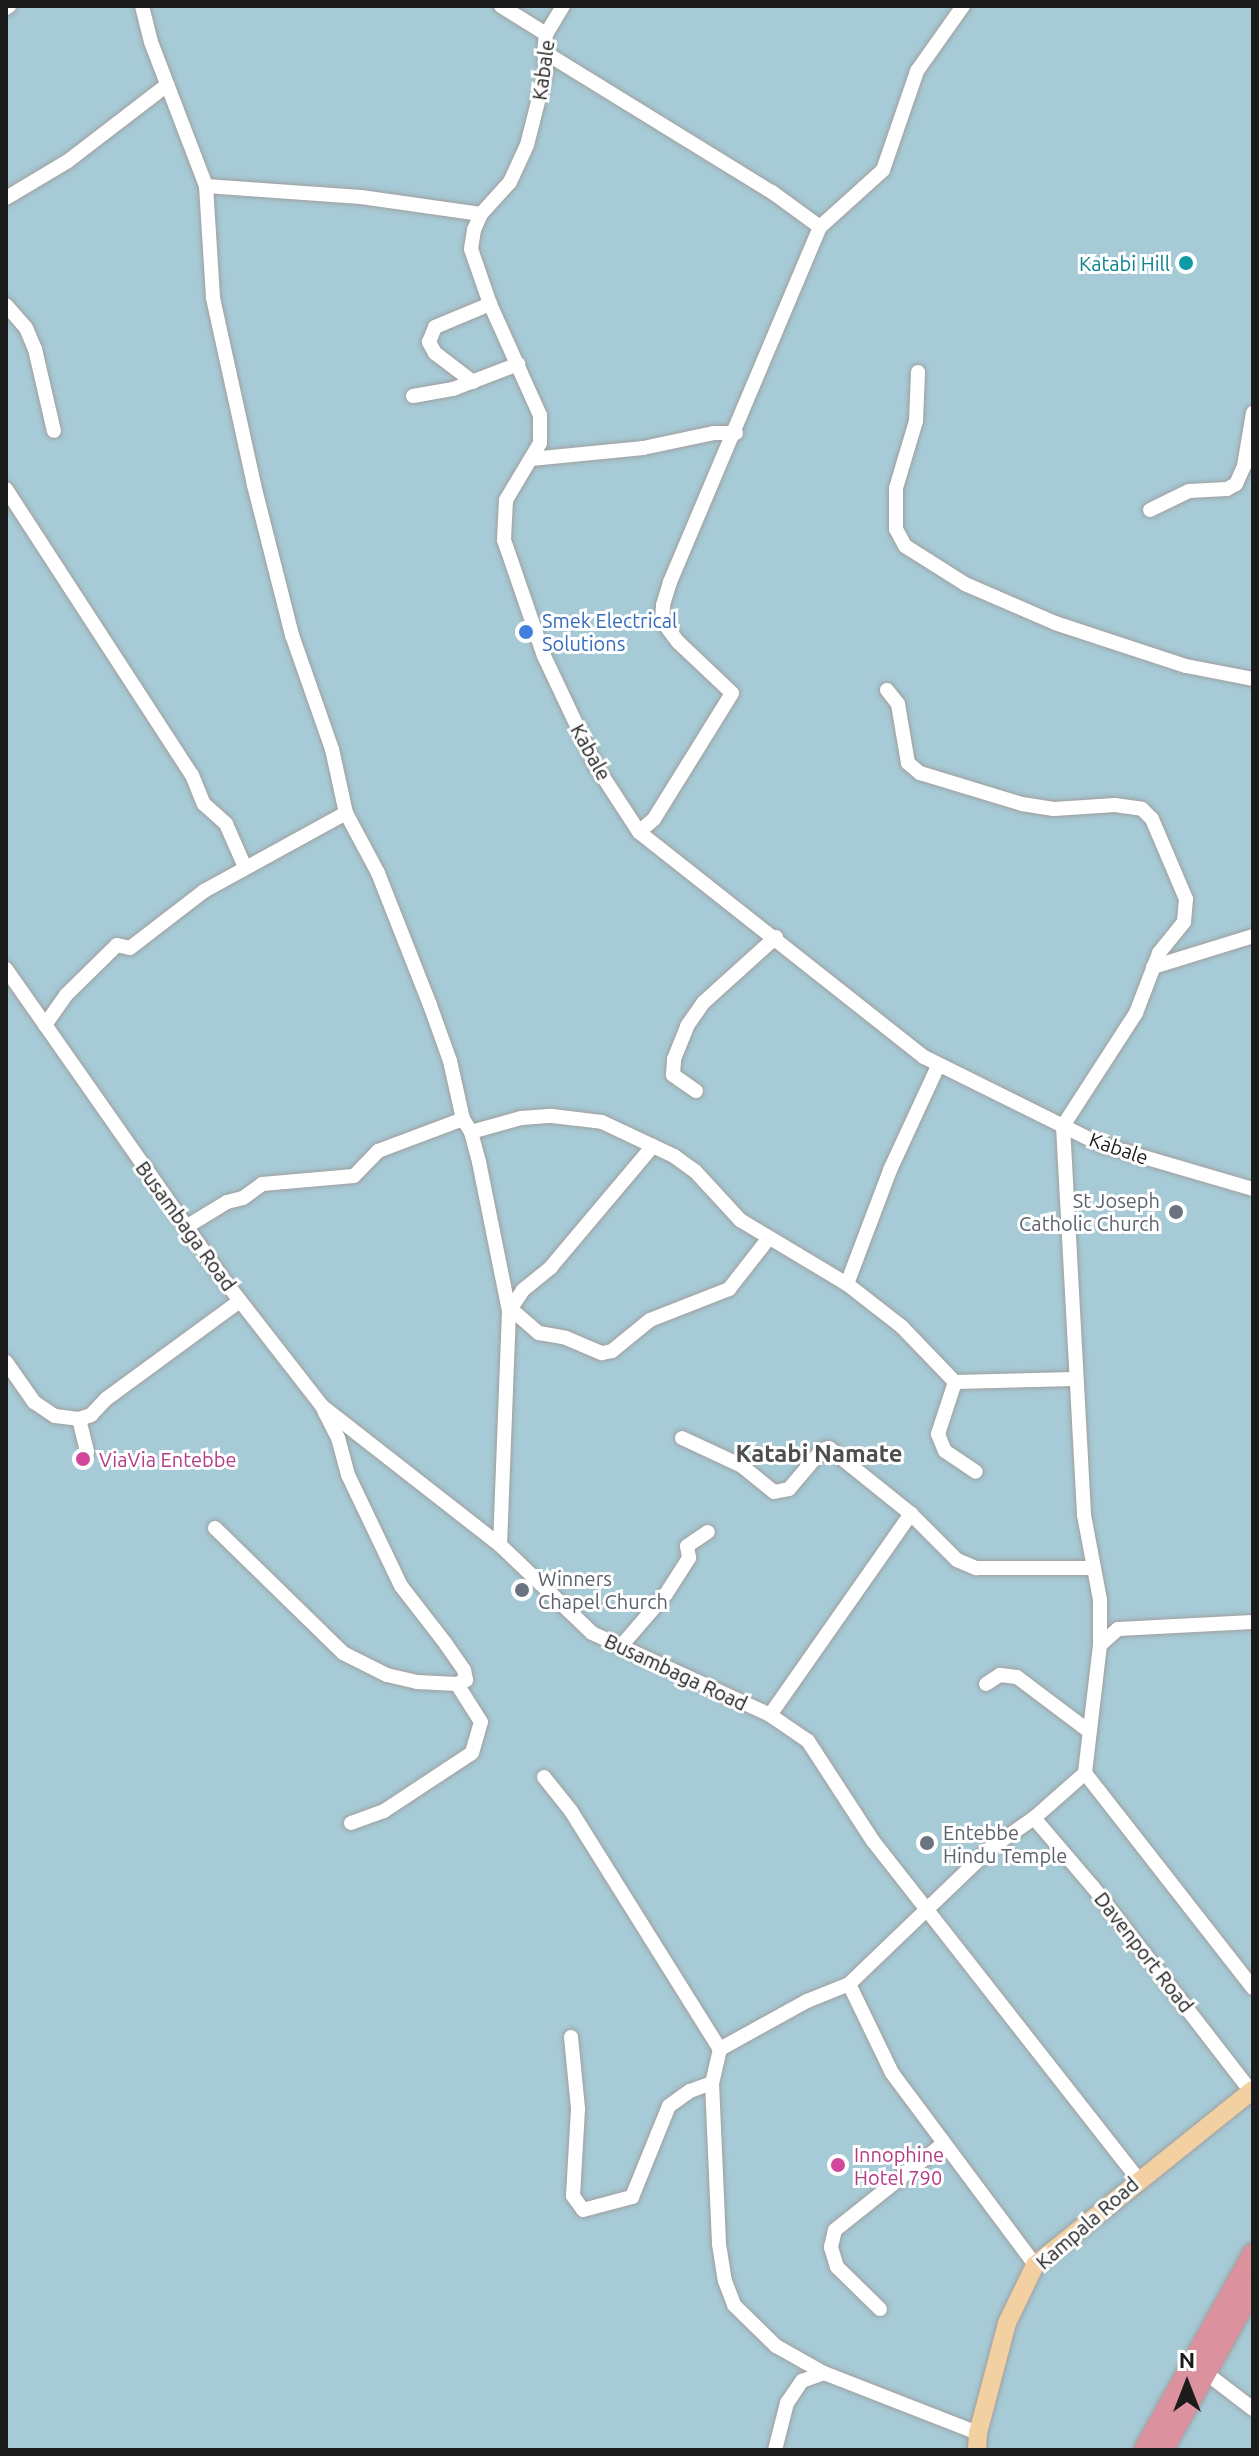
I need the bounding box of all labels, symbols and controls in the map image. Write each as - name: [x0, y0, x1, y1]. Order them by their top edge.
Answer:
- street label: Kabale: [527, 38, 559, 102]
- place label: Katabi Hill: [1079, 251, 1170, 275]
- marker: Katabi Hill: [1177, 254, 1195, 272]
- place label: Smek Electrical Solutions: [542, 608, 677, 655]
- marker: Smek Electrical Solutions: [517, 623, 535, 641]
- street label: Kabale: [566, 720, 616, 784]
- street label: Kabale: [1086, 1127, 1152, 1169]
- street label: Busambaga Road: [131, 1156, 241, 1296]
- place label: St Joseph Catholic Church: [1019, 1188, 1160, 1235]
- marker: St Joseph Catholic Church: [1167, 1203, 1185, 1221]
- district label: Katabi Namate: [736, 1440, 902, 1468]
- place label: ViaVia Entebbe: [99, 1447, 236, 1471]
- marker: ViaVia Entebbe: [74, 1450, 92, 1468]
- place label: Winners Chapel Church: [538, 1566, 668, 1613]
- marker: Winners Chapel Church: [513, 1581, 531, 1599]
- street label: Busambaga Road: [601, 1628, 751, 1716]
- place label: Entebbe Hindu Temple: [943, 1820, 1067, 1867]
- marker: Entebbe Hindu Temple: [918, 1834, 936, 1852]
- street label: Davenport Road: [1090, 1887, 1198, 2017]
- place label: Innophine Hotel 790: [854, 2142, 944, 2189]
- marker: Innophine Hotel 790: [829, 2156, 847, 2174]
- street label: Kampala Road: [1031, 2172, 1143, 2274]
- north arrow: [1147, 2344, 1227, 2424]
- text: N: [1179, 2347, 1195, 2372]

